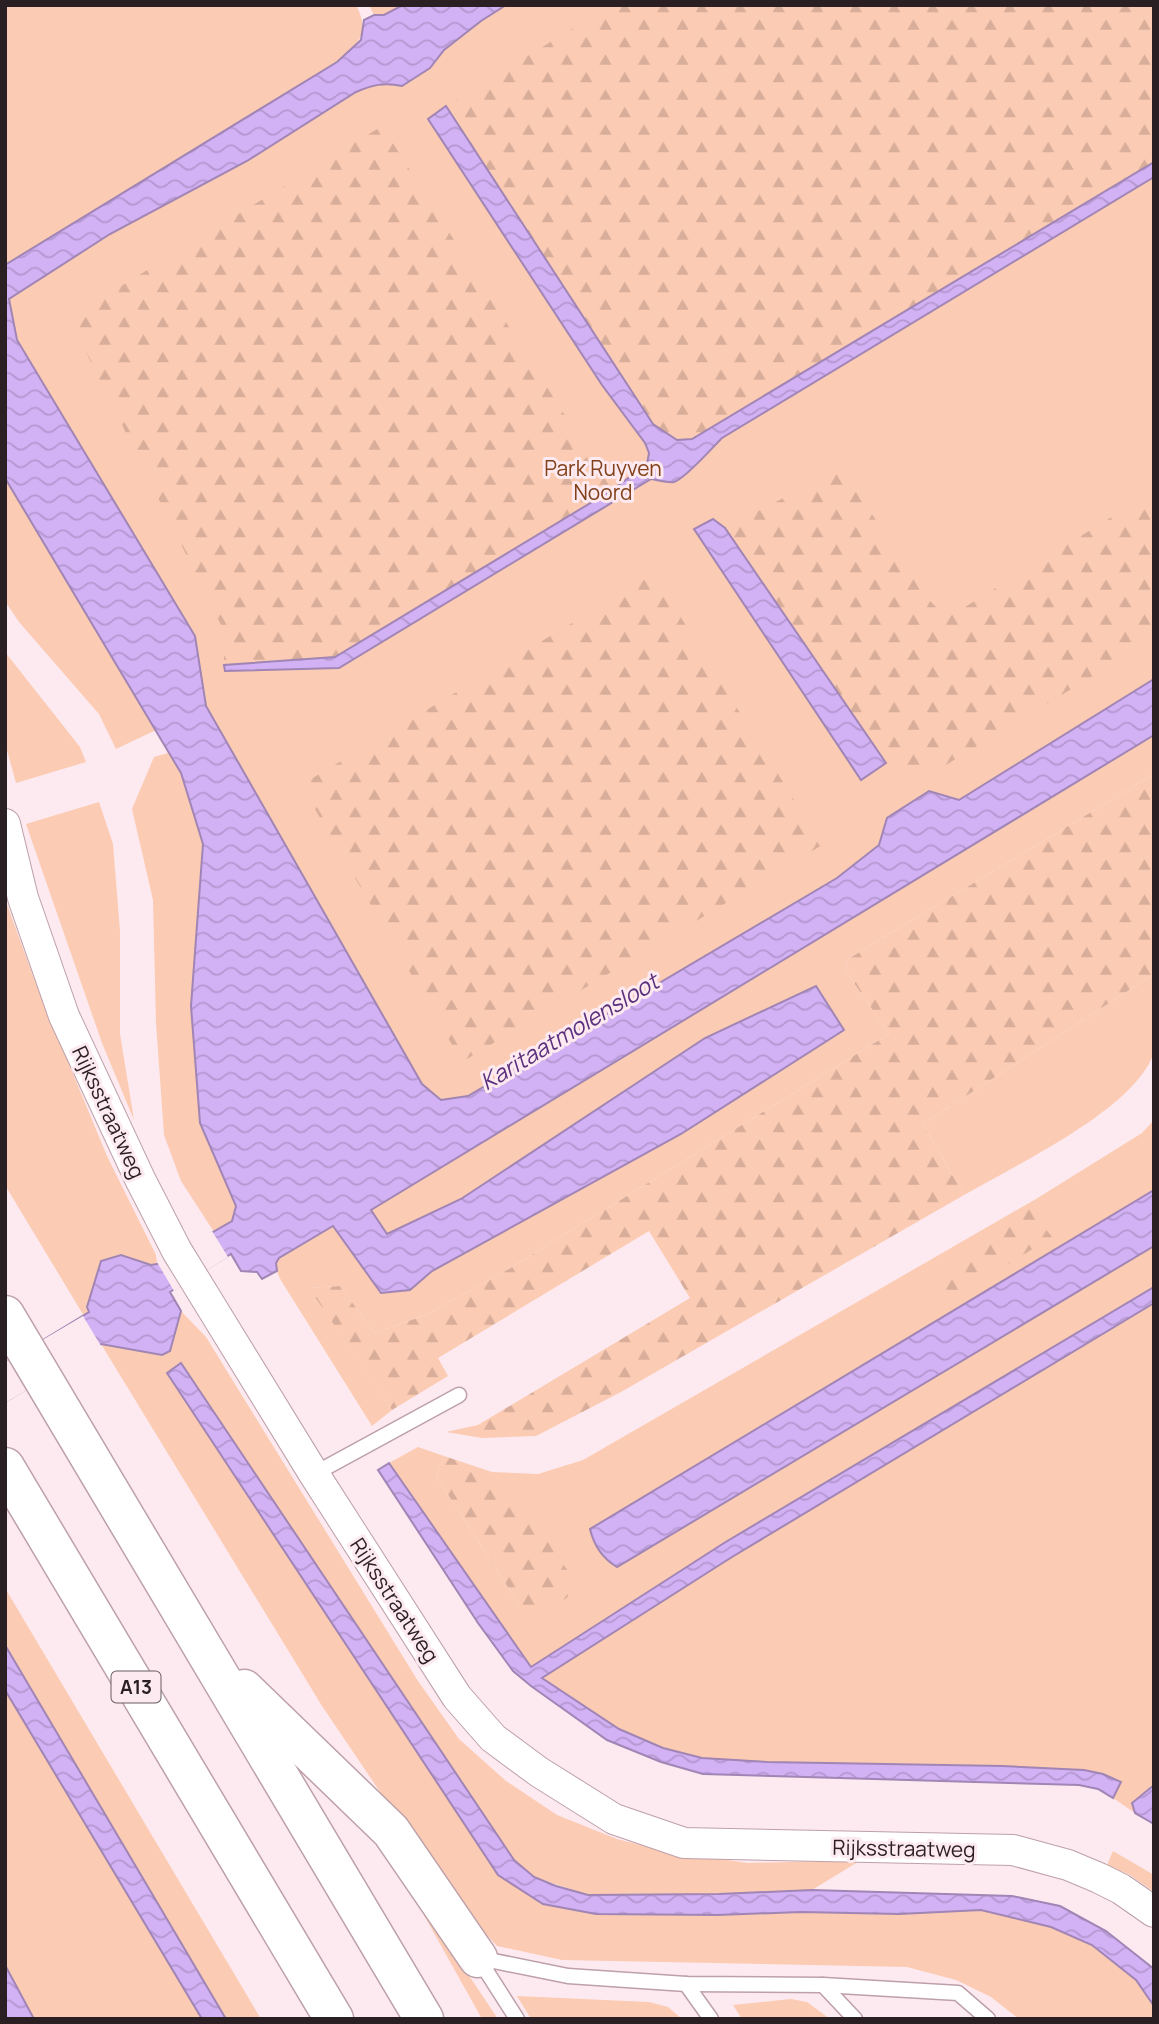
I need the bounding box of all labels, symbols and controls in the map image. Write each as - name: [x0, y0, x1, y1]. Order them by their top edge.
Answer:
- park label: Park Ruyven Noord: [544, 454, 662, 506]
- water label: Karitaatmolensloot: [474, 964, 667, 1097]
- street label: Rijksstraatweg: [66, 1041, 152, 1183]
- street label: Rijksstraatweg: [344, 1532, 446, 1668]
- road number: A13: [111, 1672, 160, 1702]
- street label: Rijksstraatweg: [832, 1833, 976, 1863]

